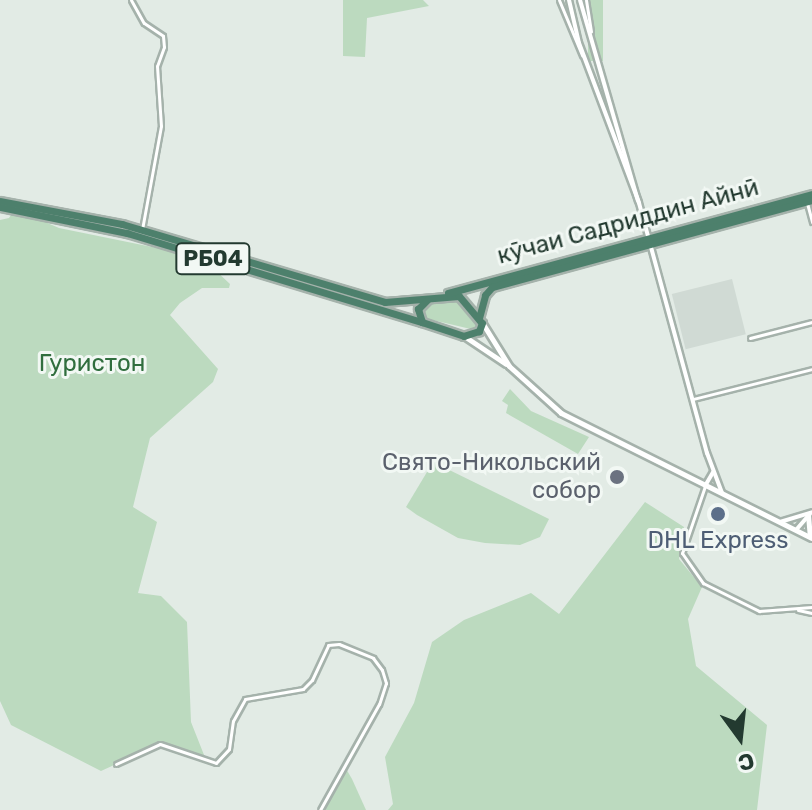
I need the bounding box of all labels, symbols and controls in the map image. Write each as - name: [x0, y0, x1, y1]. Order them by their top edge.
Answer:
- street label: кӯчаи Садриддин Айнӣ: [494, 173, 762, 271]
- road number: РБ04: [175, 241, 251, 277]
- park label: Гуристон: [39, 350, 145, 378]
- place label: Свято-Никольский собор: [382, 449, 601, 505]
- marker: Свято-Никольский собор: [608, 468, 626, 486]
- marker: DHL Express: [709, 505, 727, 523]
- place label: DHL Express: [647, 527, 789, 555]
- north arrow: [700, 698, 780, 778]
- text: С: [735, 747, 757, 777]

